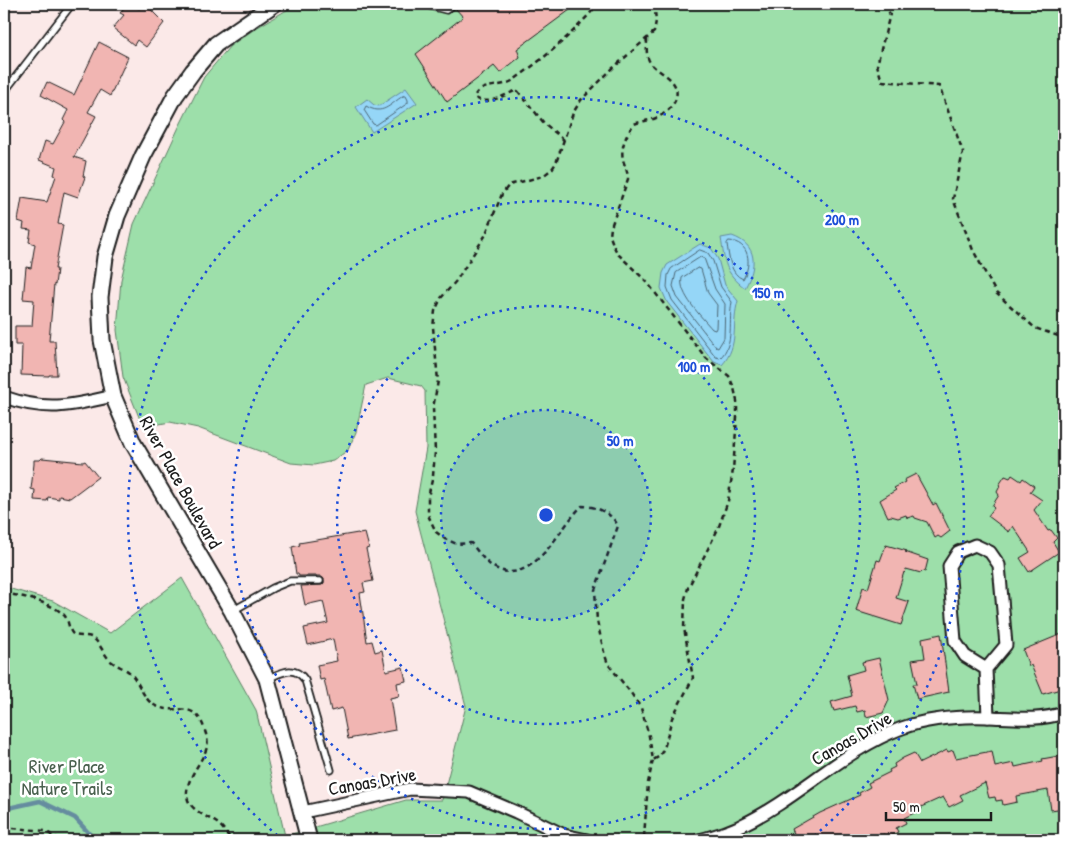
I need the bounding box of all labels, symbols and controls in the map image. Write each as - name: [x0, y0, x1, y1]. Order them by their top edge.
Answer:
- text: 200 m: [825, 209, 859, 230]
- text: 150 m: [752, 282, 784, 303]
- text: 100 m: [678, 356, 710, 377]
- street label: River Place Boulevard: [134, 411, 229, 554]
- text: 50 m: [607, 430, 633, 451]
- centre of rings: [537, 506, 555, 524]
- street label: Canoas Drive: [806, 704, 896, 772]
- park label: River Place Nature Trails: [21, 753, 113, 801]
- street label: Canoas Drive: [326, 760, 419, 802]
- scale bar: [886, 789, 990, 821]
- text: 50 m: [893, 796, 920, 817]

